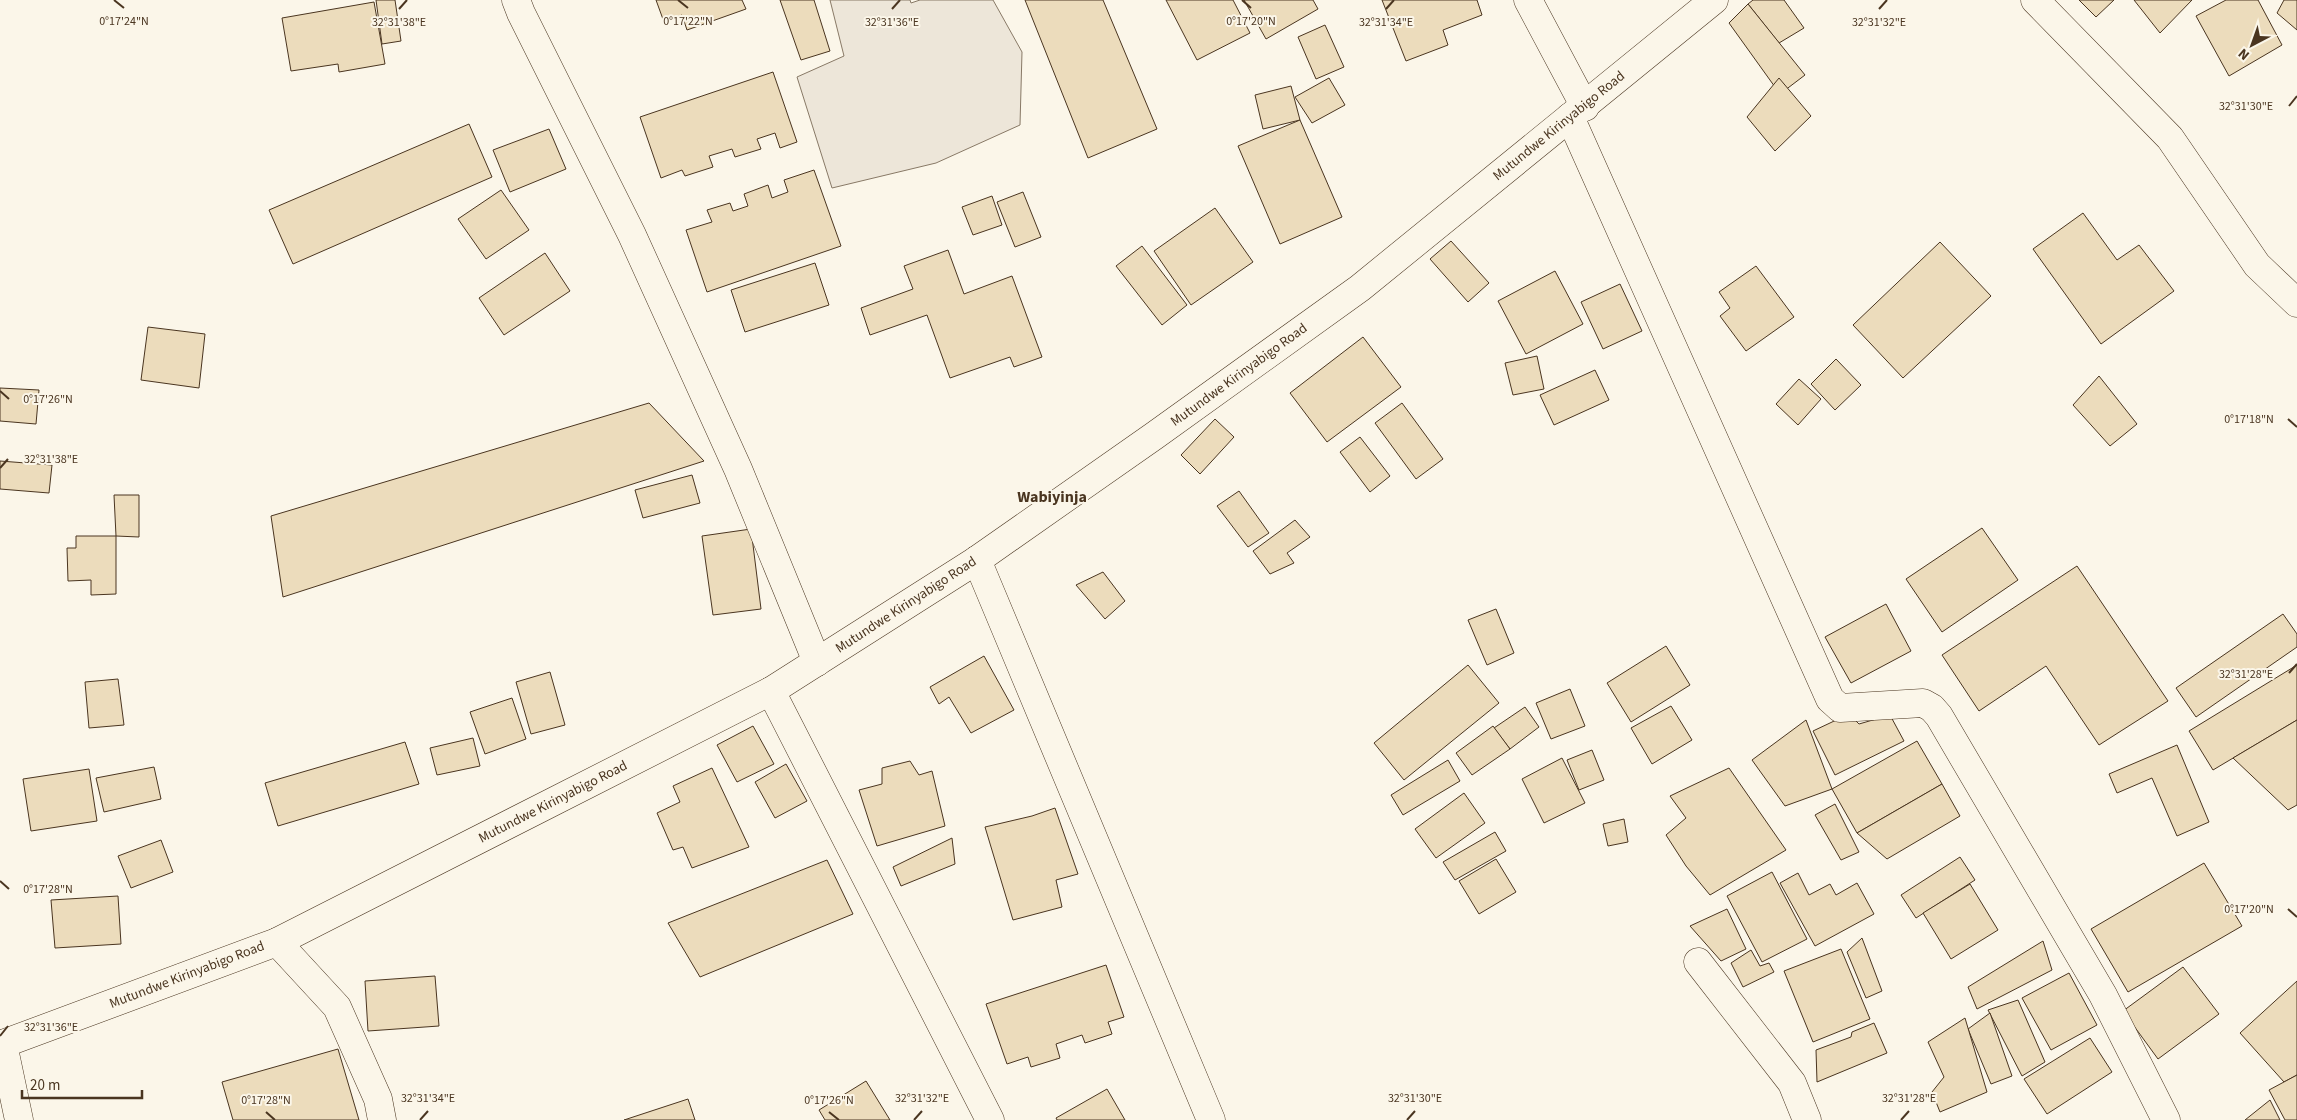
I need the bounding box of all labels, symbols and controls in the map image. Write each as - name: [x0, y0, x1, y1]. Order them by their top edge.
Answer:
- text: 0°17'24"N: [99, 13, 149, 30]
- text: 0°17'22"N: [663, 13, 713, 30]
- text: 0°17'20"N: [1226, 13, 1276, 30]
- text: 32°31'38"E: [372, 14, 426, 31]
- text: 32°31'36"E: [865, 14, 919, 31]
- text: 32°31'34"E: [1359, 14, 1413, 31]
- text: 32°31'32"E: [1852, 14, 1906, 31]
- north arrow: [2227, 20, 2277, 70]
- text: N: [2234, 43, 2254, 65]
- street label: Mutundwe Kirinyabigo Road: [1489, 66, 1629, 186]
- text: 32°31'30"E: [2219, 98, 2273, 115]
- street label: Mutundwe Kirinyabigo Road: [1167, 319, 1311, 431]
- text: 0°17'26"N: [23, 391, 73, 408]
- text: 0°17'18"N: [2224, 411, 2274, 428]
- text: 32°31'38"E: [24, 451, 78, 468]
- district label: Wabiyinja: [1017, 486, 1087, 508]
- street label: Mutundwe Kirinyabigo Road: [832, 552, 980, 658]
- text: 32°31'28"E: [2219, 666, 2273, 683]
- street label: Mutundwe Kirinyabigo Road: [475, 756, 631, 848]
- text: 0°17'28"N: [23, 881, 73, 898]
- text: 0°17'20"N: [2224, 901, 2274, 918]
- street label: Mutundwe Kirinyabigo Road: [107, 936, 267, 1014]
- text: 32°31'36"E: [24, 1019, 78, 1036]
- scale bar: [22, 1068, 142, 1100]
- text: 20 m: [30, 1075, 60, 1096]
- text: 32°31'34"E: [401, 1090, 455, 1107]
- text: 32°31'32"E: [895, 1090, 949, 1107]
- text: 32°31'30"E: [1388, 1090, 1442, 1107]
- text: 32°31'28"E: [1882, 1090, 1936, 1107]
- text: 0°17'28"N: [241, 1092, 291, 1109]
- text: 0°17'26"N: [804, 1092, 854, 1109]

